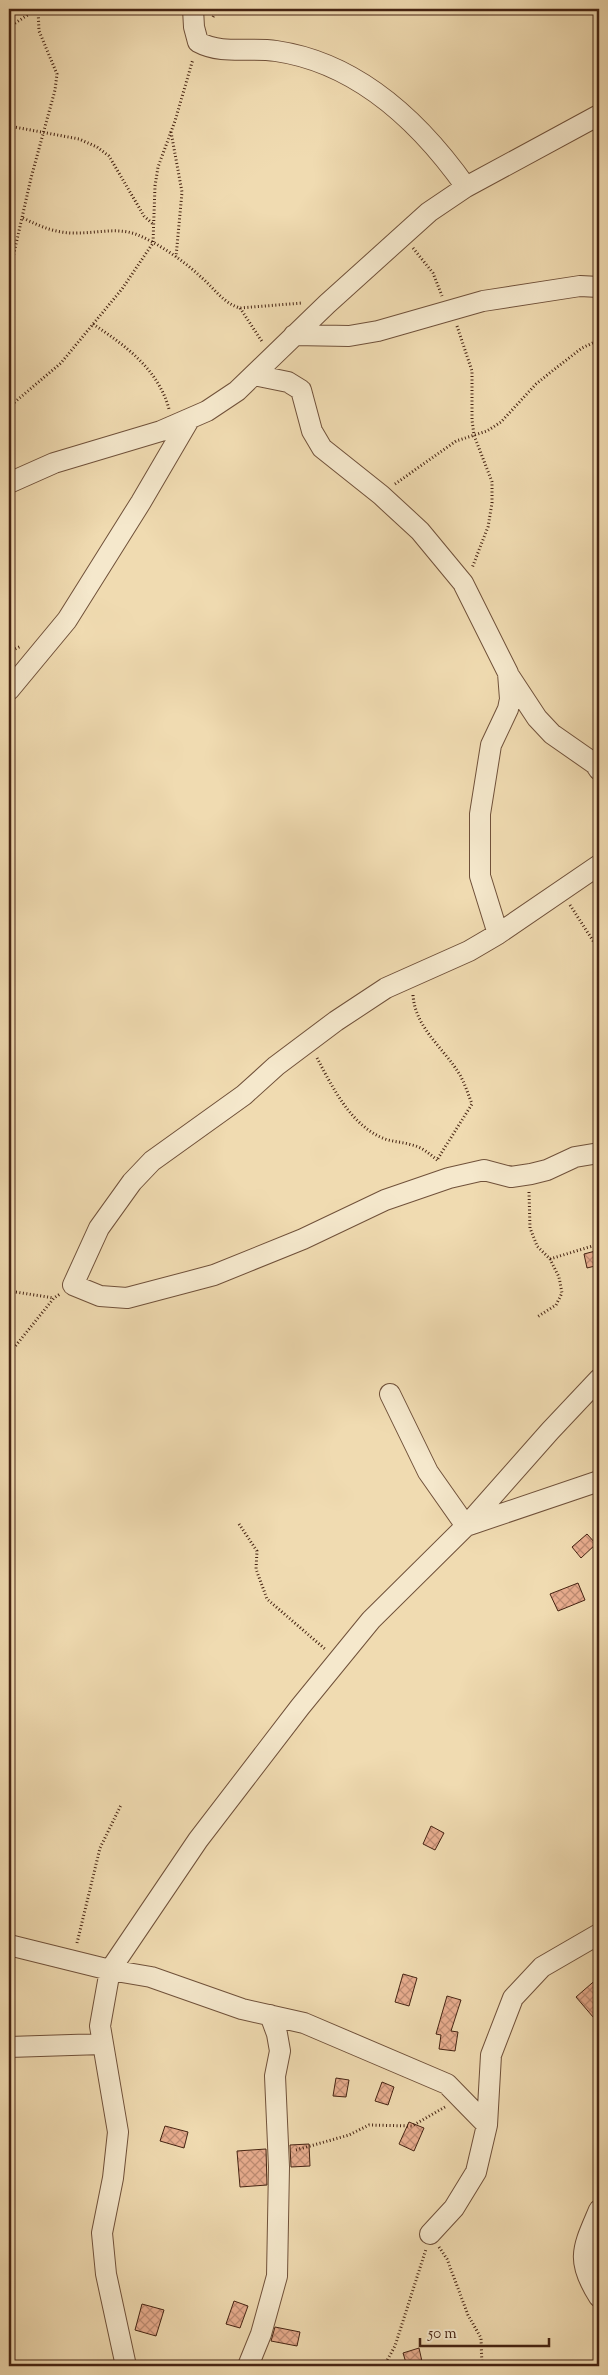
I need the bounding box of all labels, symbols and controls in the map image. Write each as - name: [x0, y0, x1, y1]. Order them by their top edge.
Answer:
- scale bar: [420, 2315, 549, 2347]
- text: 50 m: [427, 2324, 457, 2345]

